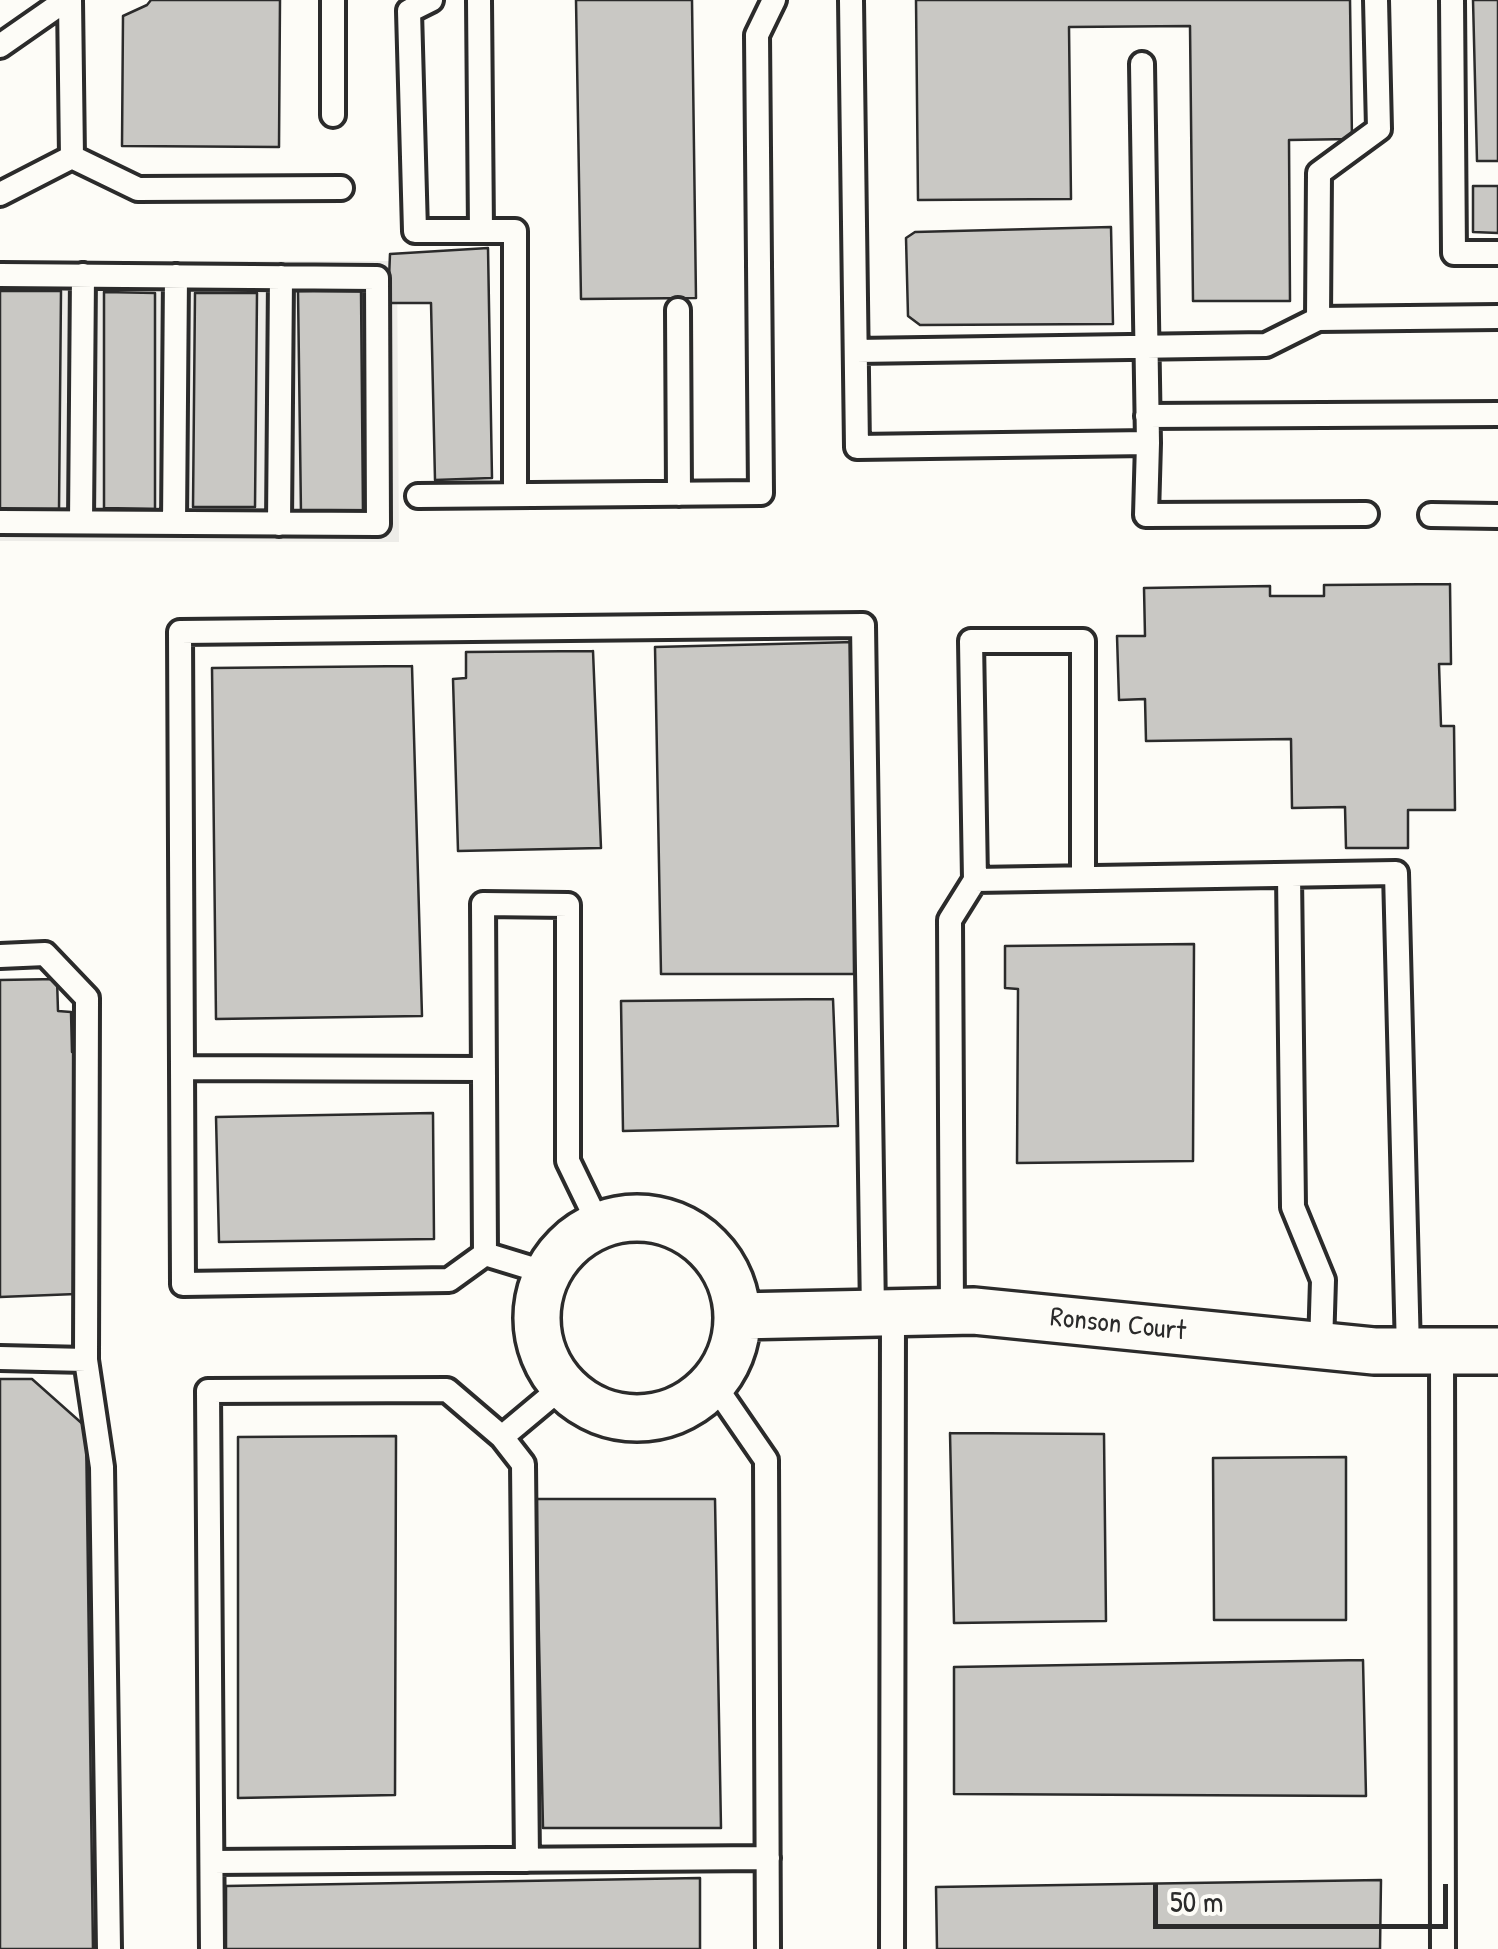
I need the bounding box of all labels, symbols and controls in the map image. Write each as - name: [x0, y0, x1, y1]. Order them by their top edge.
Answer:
- street label: Ronson Court: [1049, 1301, 1187, 1349]
- scale bar: [1158, 1864, 1453, 1926]
- text: 50 m: [1170, 1881, 1223, 1921]

